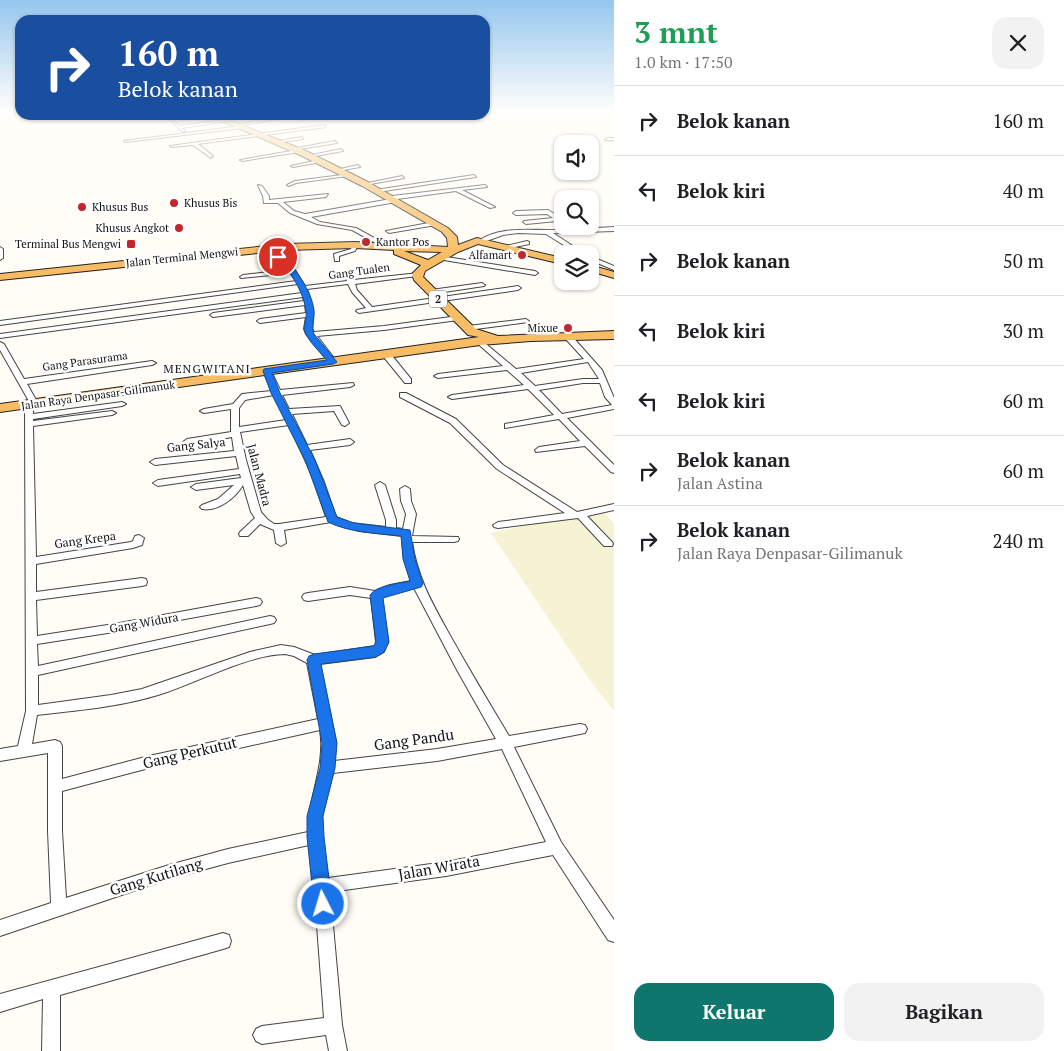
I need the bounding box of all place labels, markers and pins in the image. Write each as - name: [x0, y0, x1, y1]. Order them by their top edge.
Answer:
- place label: Khusus Bis: [184, 196, 237, 210]
- marker: Khusus Bis: [168, 197, 180, 209]
- place label: Khusus Bus: [92, 200, 148, 214]
- marker: Khusus Bus: [76, 201, 88, 213]
- place label: Khusus Angkot: [95, 221, 169, 235]
- marker: Khusus Angkot: [173, 222, 185, 234]
- place label: Kantor Pos: [376, 235, 430, 249]
- pin: [257, 236, 299, 278]
- marker: Kantor Pos: [360, 236, 372, 248]
- place label: Terminal Bus Mengwi: [15, 237, 121, 251]
- marker: Terminal Bus Mengwi: [125, 238, 137, 250]
- place label: Alfamart: [469, 248, 512, 262]
- marker: Alfamart: [516, 249, 528, 261]
- place label: Mixue: [528, 321, 558, 335]
- marker: Mixue: [562, 322, 574, 334]

